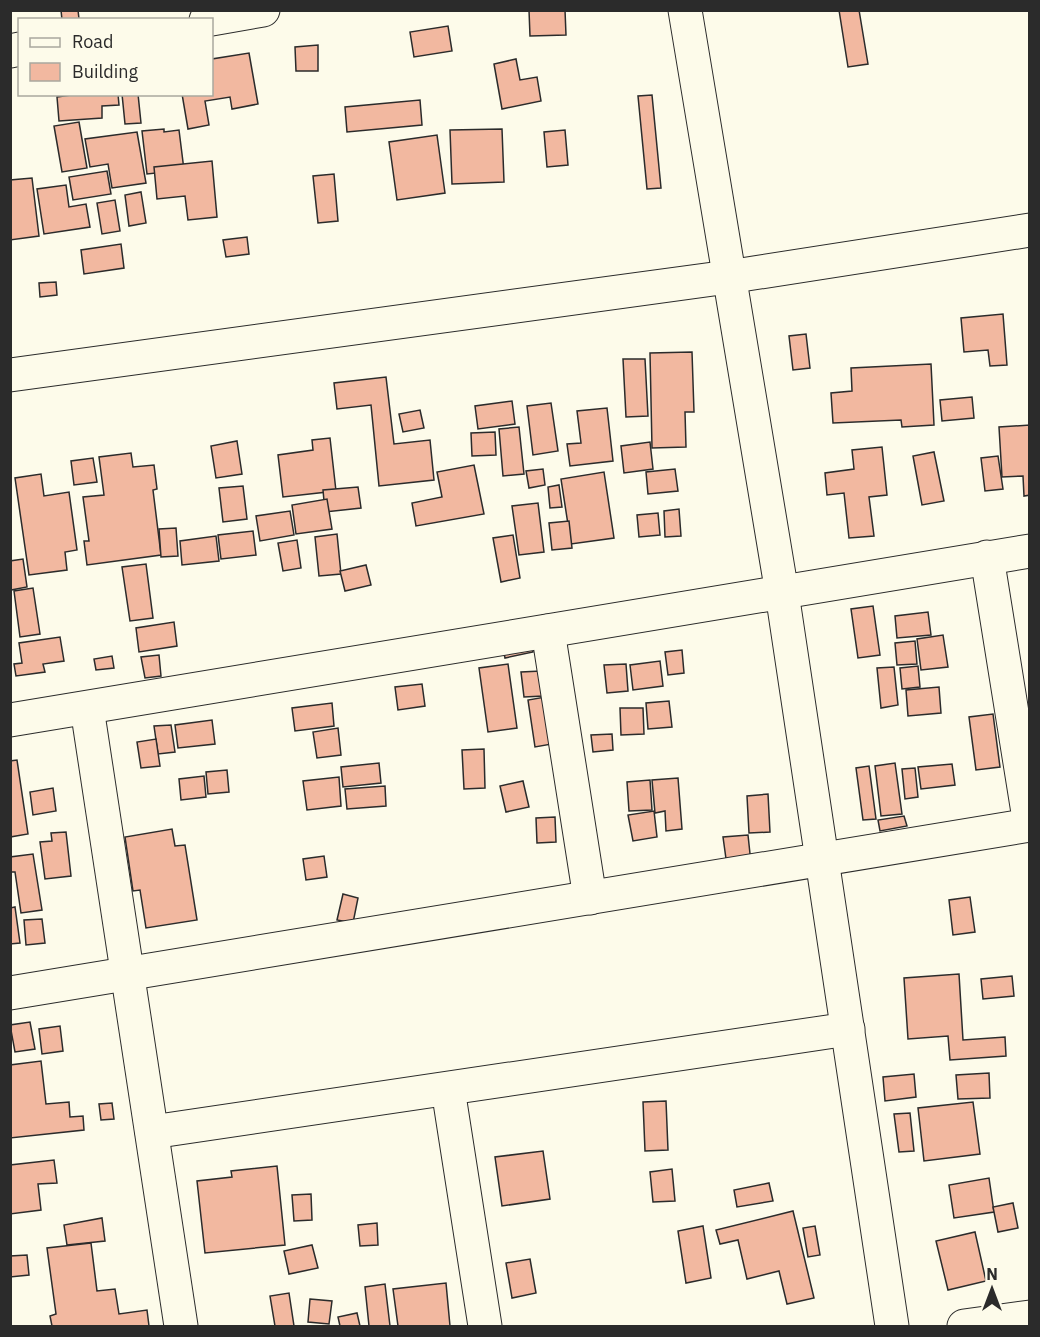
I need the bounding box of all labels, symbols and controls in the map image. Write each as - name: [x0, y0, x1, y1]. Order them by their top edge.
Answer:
- legend: [18, 18, 213, 96]
- text: Road: [72, 30, 113, 53]
- text: Building: [72, 60, 139, 83]
- north arrow: [962, 1259, 1022, 1319]
- text: N: [986, 1264, 998, 1284]

